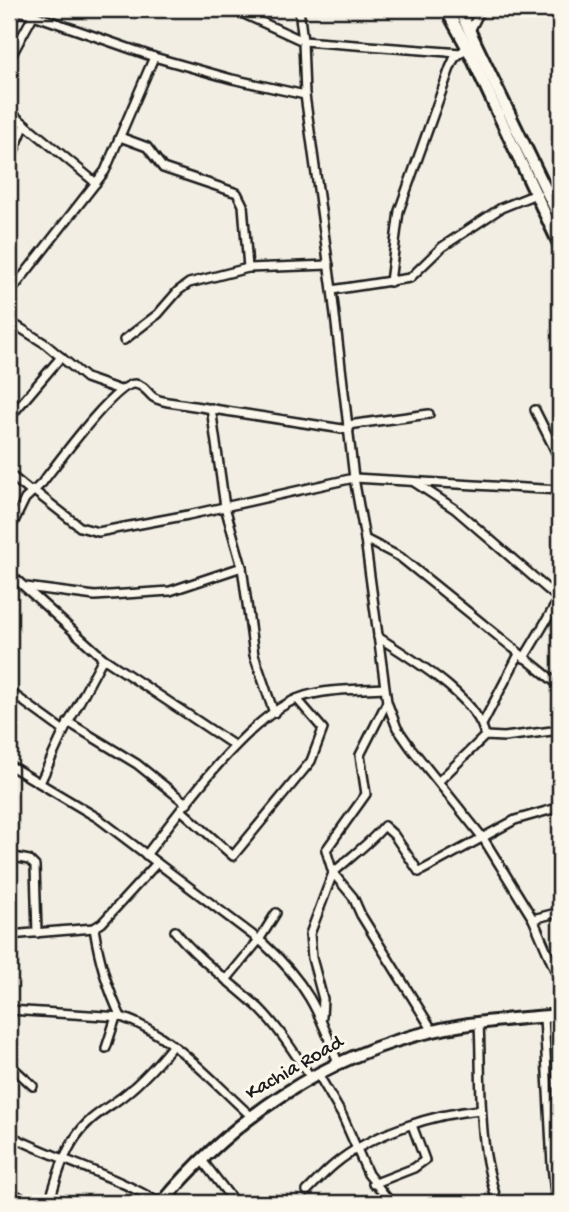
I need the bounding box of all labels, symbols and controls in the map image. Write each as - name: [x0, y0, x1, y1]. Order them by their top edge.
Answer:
- street label: Kachia Road: [242, 1030, 350, 1107]

